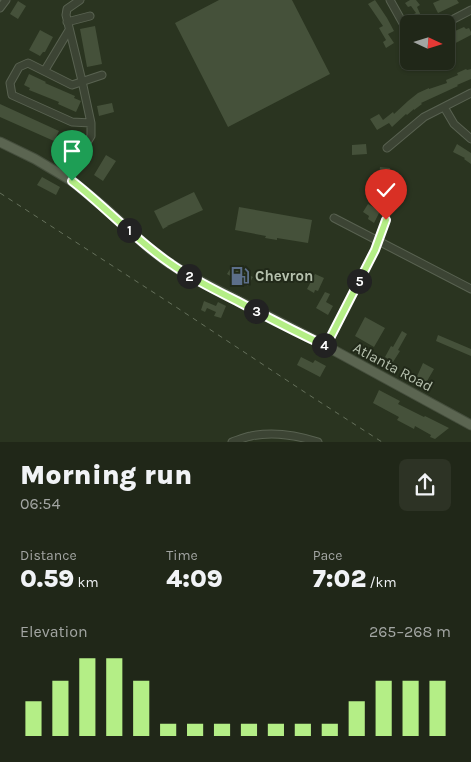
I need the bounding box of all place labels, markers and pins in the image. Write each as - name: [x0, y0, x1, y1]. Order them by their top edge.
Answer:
- pin: [51, 130, 93, 181]
- pin: [365, 169, 407, 220]
- pin: 1: [116, 218, 142, 242]
- pin: 2: [176, 264, 202, 288]
- fuel station icon: Chevron: [229, 265, 251, 287]
- place label: Chevron: [255, 267, 313, 285]
- pin: 5: [346, 268, 372, 294]
- pin: 3: [244, 298, 268, 324]
- pin: 4: [312, 332, 336, 358]

